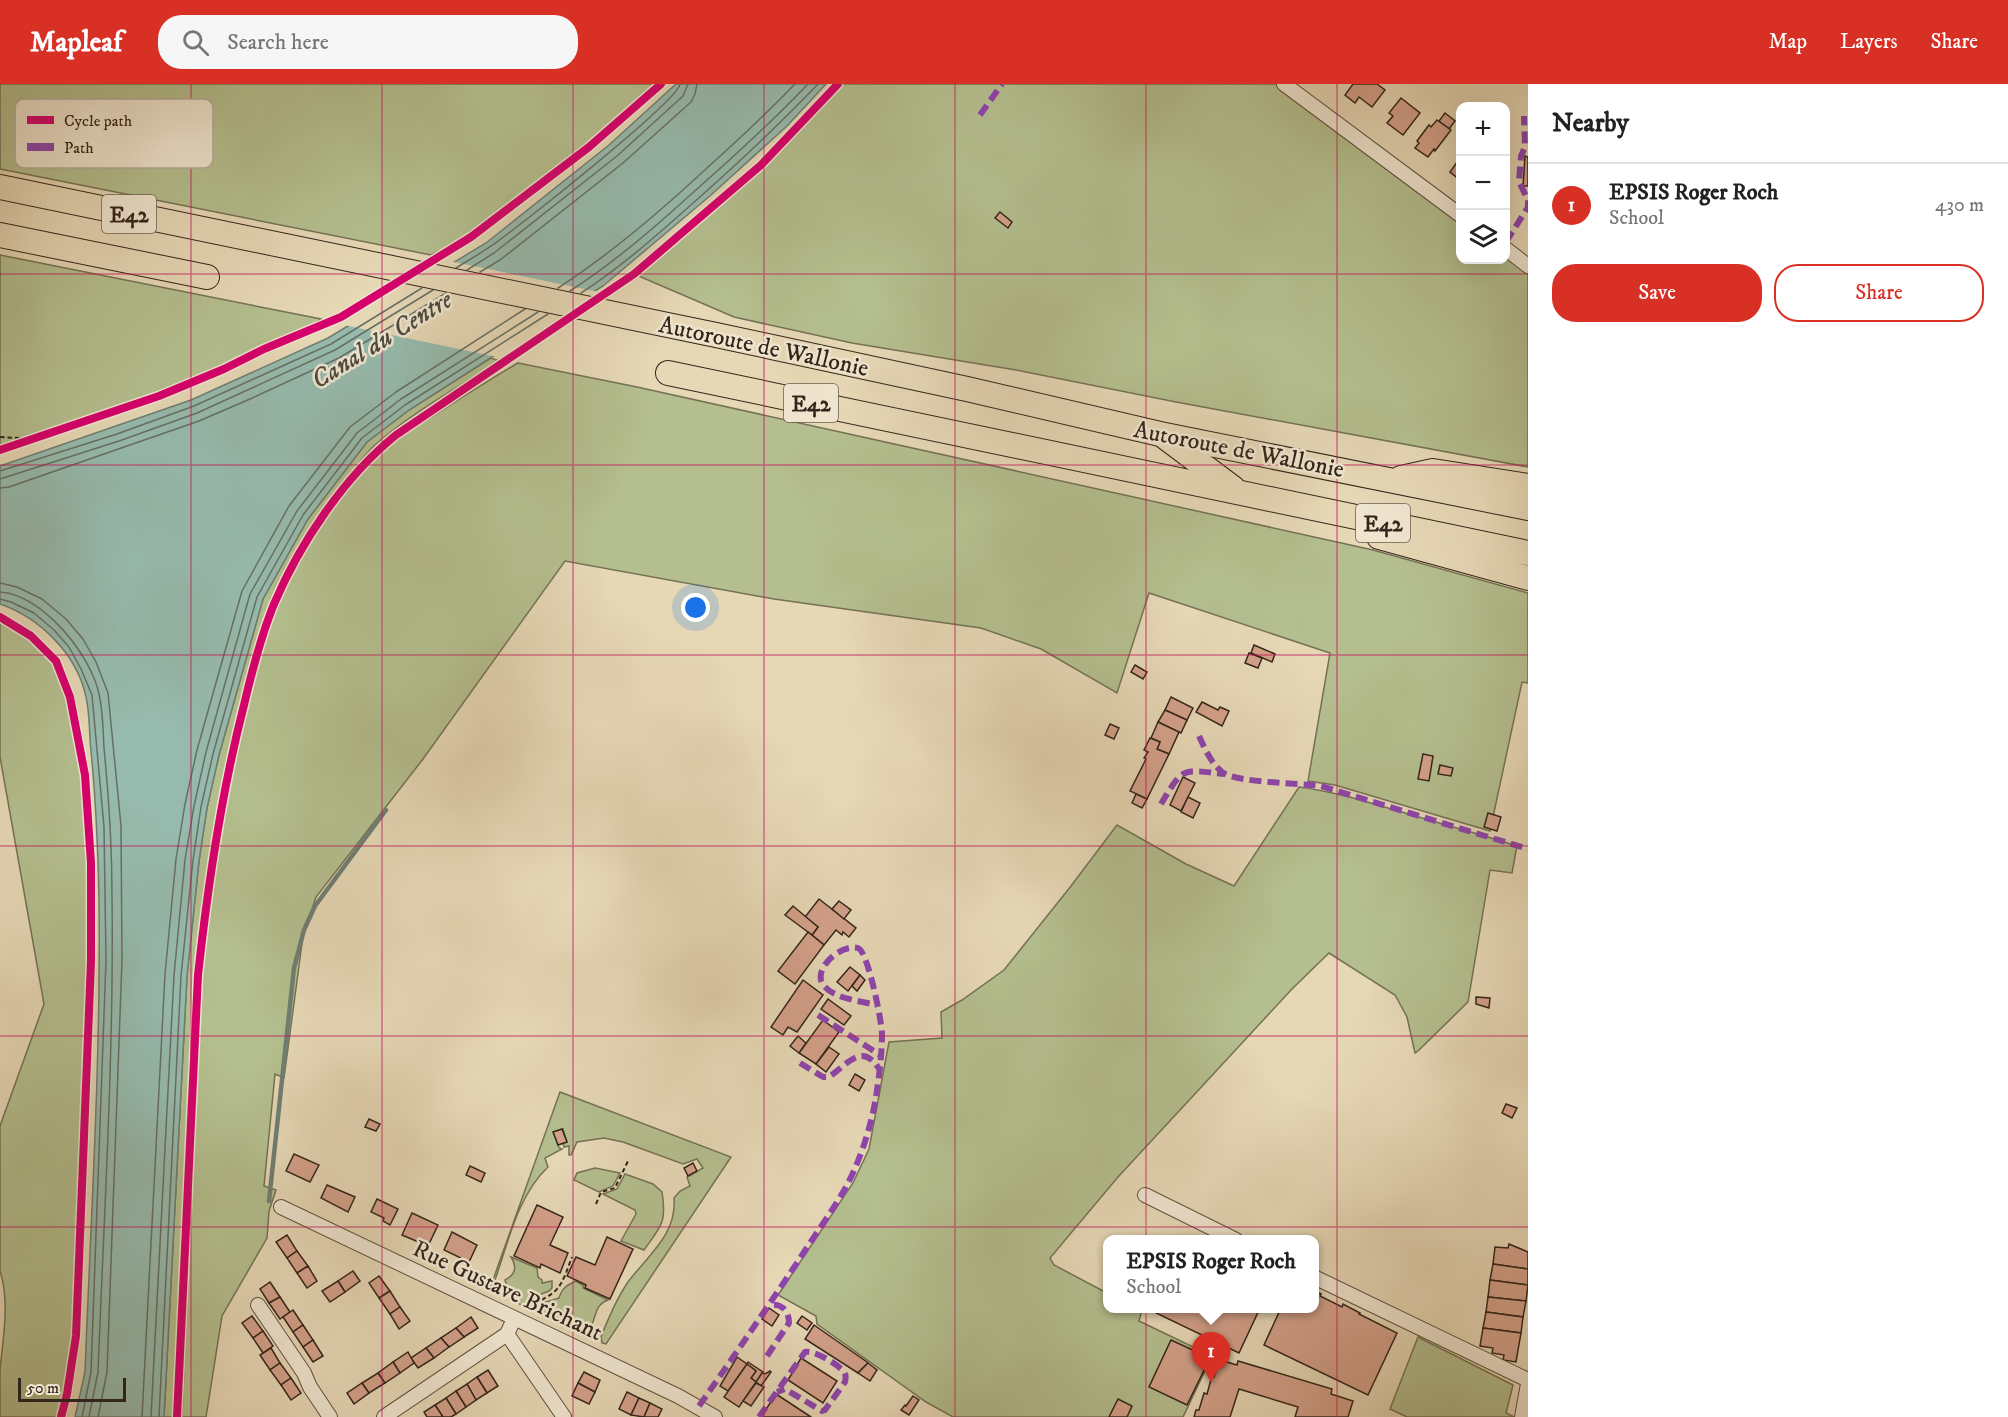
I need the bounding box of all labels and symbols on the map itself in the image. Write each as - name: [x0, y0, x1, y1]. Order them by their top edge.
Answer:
- legend: [15, 99, 213, 168]
- text: Cycle path: [64, 111, 133, 131]
- text: Path: [64, 138, 94, 158]
- road number: E42: [102, 195, 156, 233]
- water label: Canal du Centre: [305, 283, 460, 397]
- street label: Autoroute de Wallonie: [656, 310, 871, 384]
- road number: E42: [784, 384, 838, 422]
- street label: Autoroute de Wallonie: [1131, 415, 1347, 485]
- road number: E42: [1356, 504, 1410, 542]
- your location: [681, 593, 710, 622]
- street label: Rue Gustave Brichant: [408, 1234, 607, 1348]
- pin: 1: [1192, 1332, 1230, 1382]
- scale bar: [18, 1375, 126, 1402]

